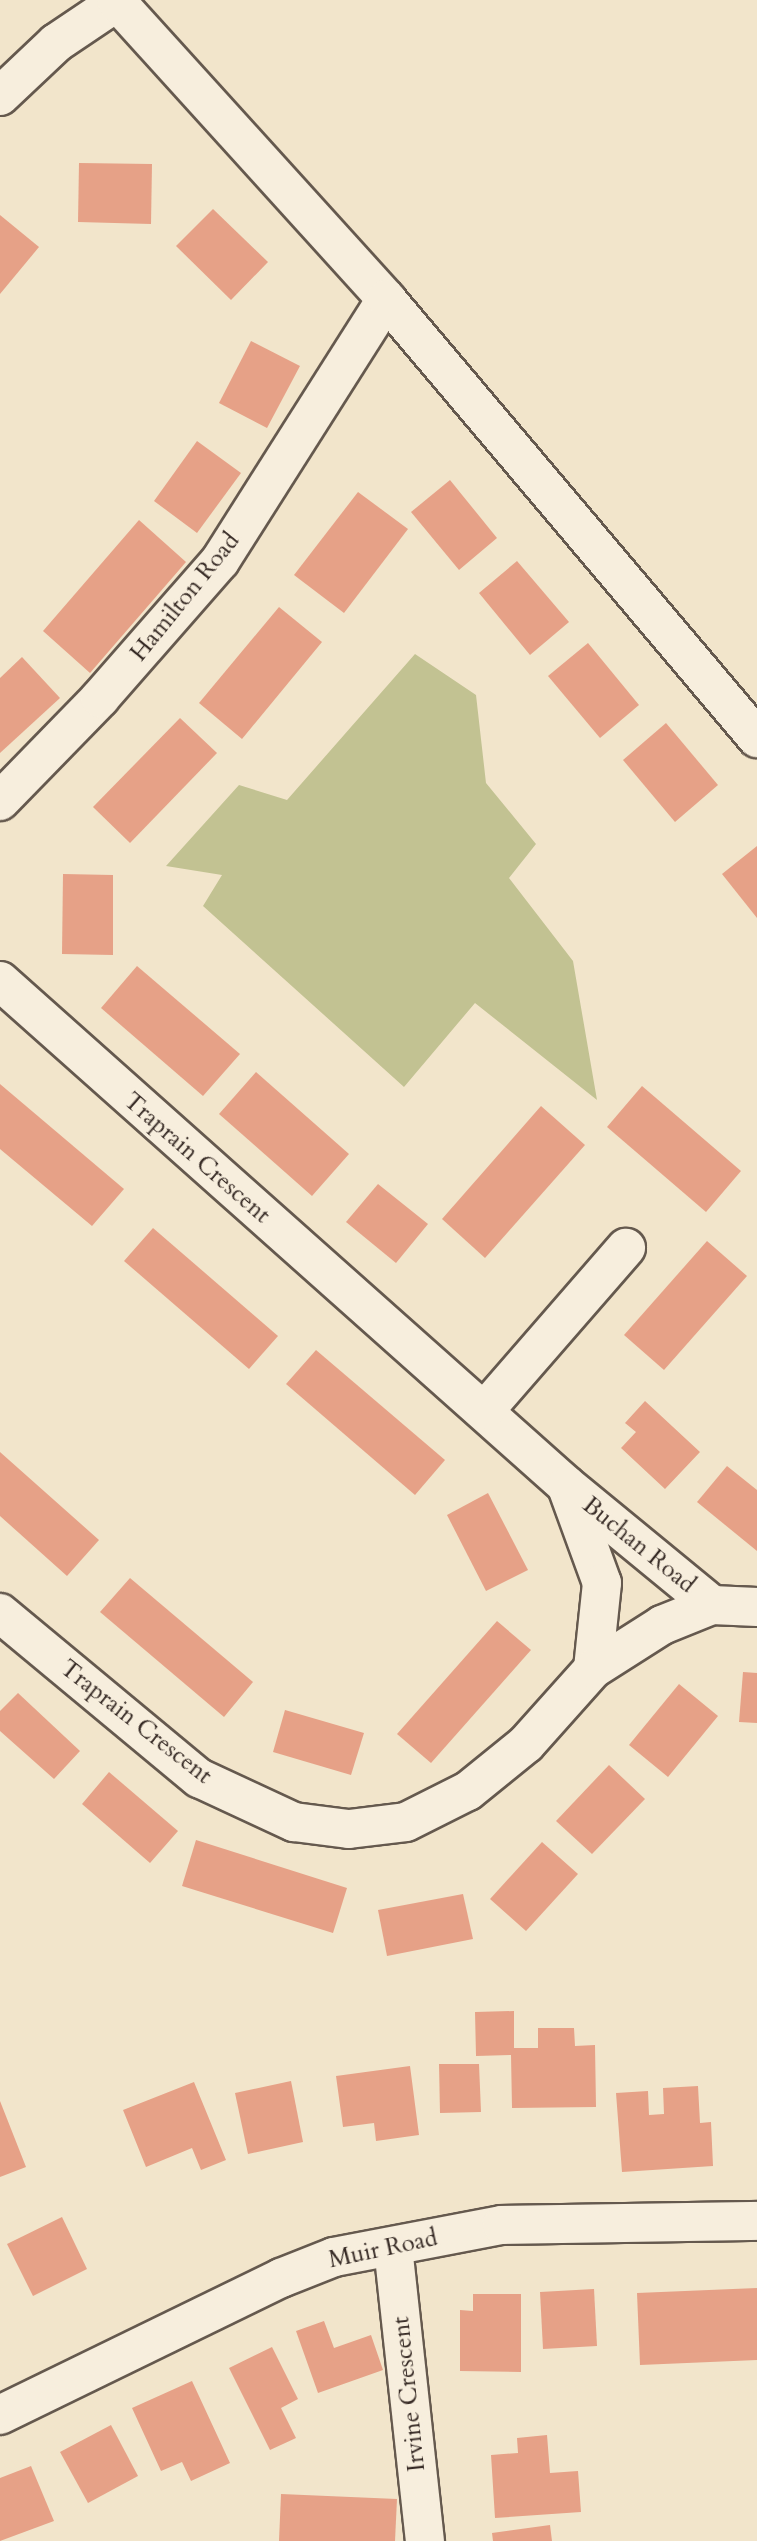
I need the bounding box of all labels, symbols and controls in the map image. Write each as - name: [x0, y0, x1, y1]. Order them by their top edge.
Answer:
- street label: Hamilton Road: [124, 527, 246, 667]
- street label: Traprain Crescent: [118, 1087, 276, 1229]
- street label: Buchan Road: [577, 1491, 701, 1599]
- street label: Traprain Crescent: [54, 1654, 218, 1790]
- street label: Muir Road: [326, 2223, 440, 2275]
- street label: Irvine Crescent: [387, 2315, 431, 2473]

